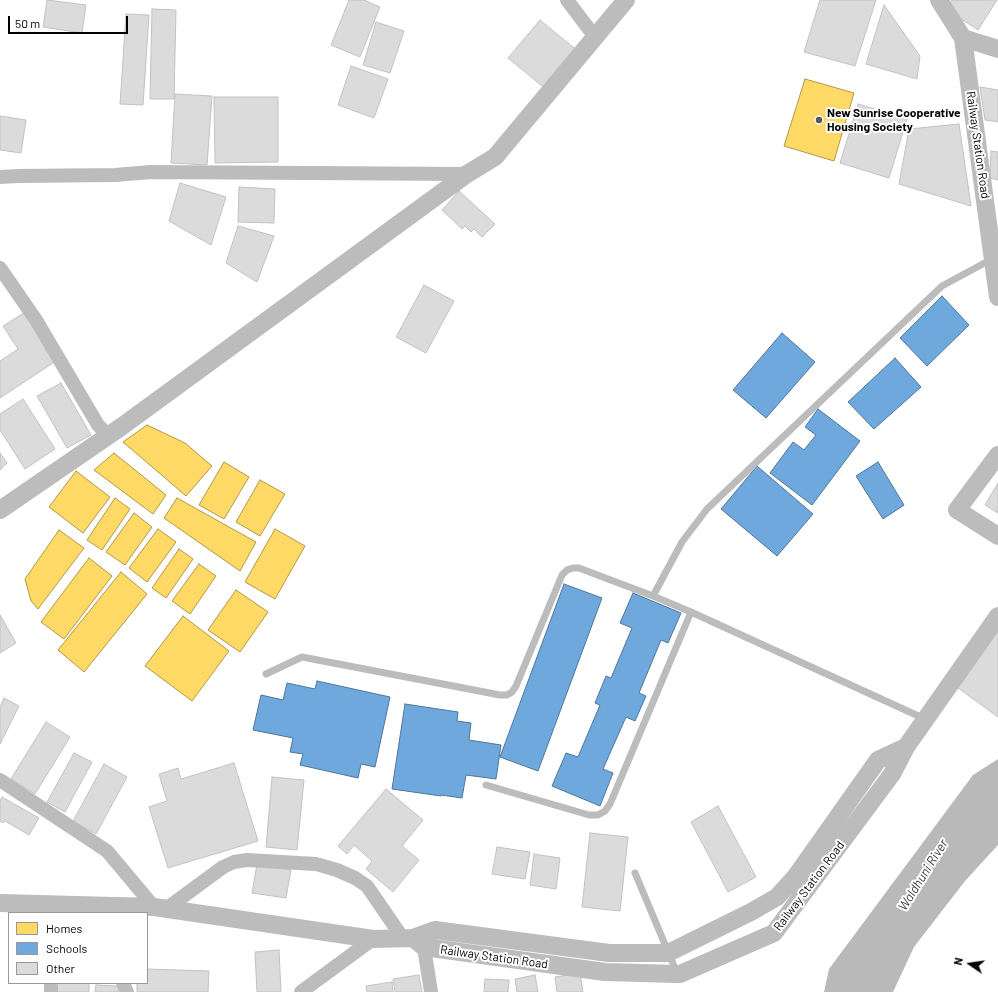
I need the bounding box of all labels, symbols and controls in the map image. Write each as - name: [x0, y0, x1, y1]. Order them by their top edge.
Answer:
- scale bar: [10, 8, 130, 34]
- text: 50 m: [15, 16, 40, 30]
- street label: Railway Station Road: [963, 90, 993, 200]
- place label: New Sunrise Cooperative Housing Society: [827, 106, 961, 134]
- marker: New Sunrise Cooperative Housing Society: [814, 115, 824, 125]
- water label: Waldhuni River: [895, 836, 951, 914]
- street label: Railway Station Road: [771, 838, 847, 934]
- legend: [8, 912, 148, 984]
- text: Homes: [46, 921, 82, 935]
- text: Schools: [46, 941, 87, 955]
- street label: Railway Station Road: [439, 942, 549, 972]
- north arrow: [950, 944, 990, 984]
- text: N: [951, 956, 965, 966]
- text: Other: [46, 961, 75, 975]

